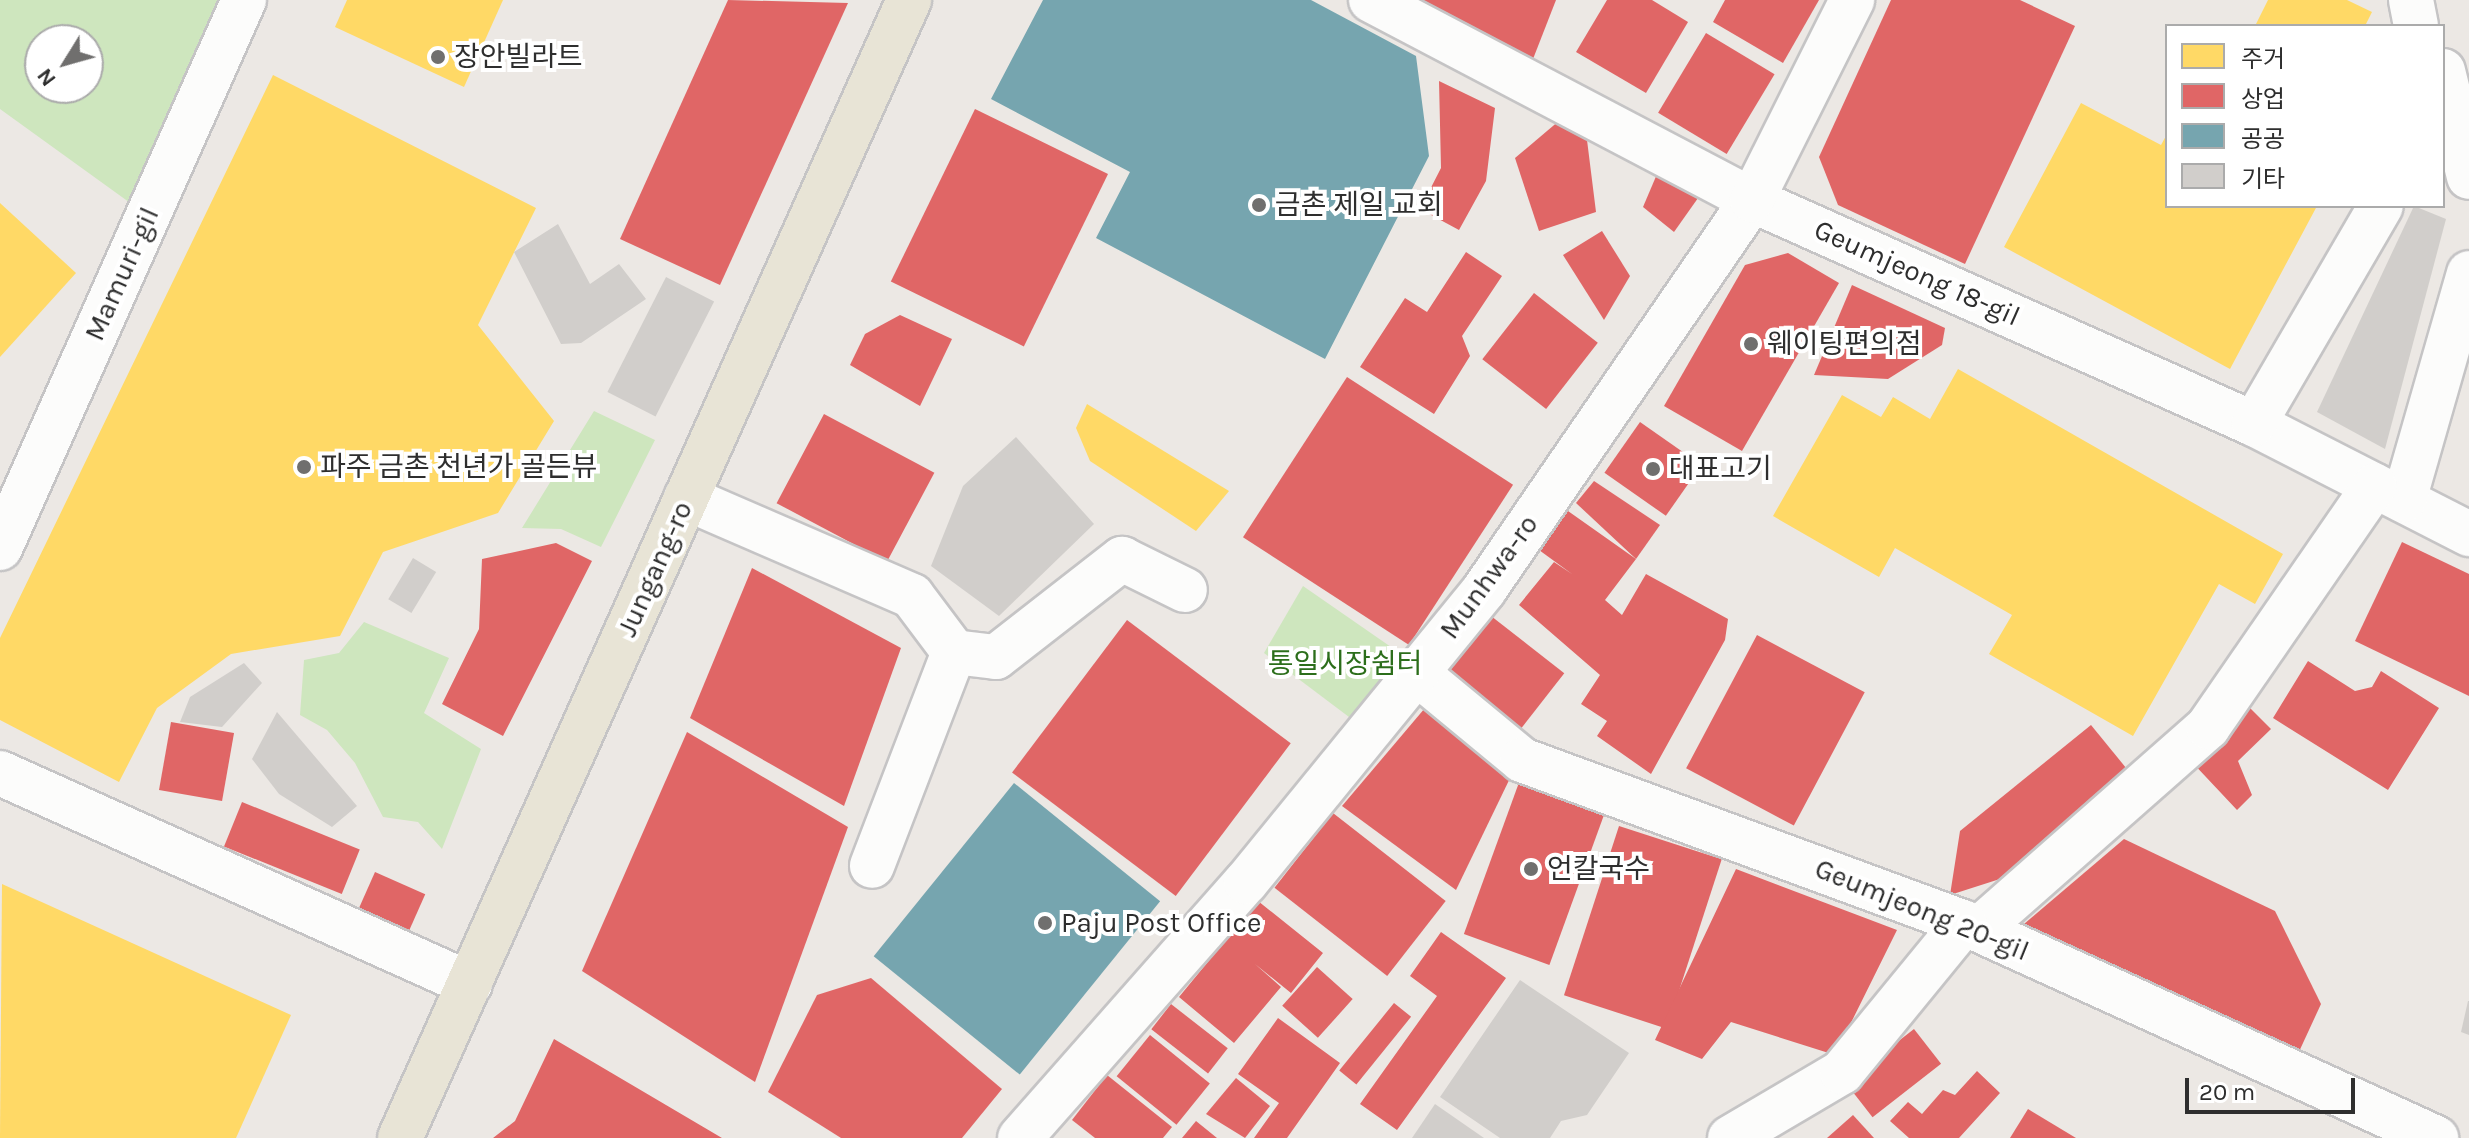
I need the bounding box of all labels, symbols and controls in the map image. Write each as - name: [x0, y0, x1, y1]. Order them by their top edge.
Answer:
- north arrow: [24, 24, 104, 104]
- legend: [2165, 24, 2445, 208]
- place label: 장안빌라트: [454, 40, 583, 74]
- text: 주거: [2241, 45, 2285, 73]
- marker: 장안빌라트: [429, 48, 447, 66]
- text: N: [31, 63, 62, 91]
- text: 상업: [2241, 85, 2285, 113]
- text: 공공: [2241, 125, 2285, 153]
- text: 기타: [2241, 165, 2285, 193]
- place label: 금촌 제일 교회: [1275, 188, 1443, 222]
- marker: 금촌 제일 교회: [1250, 196, 1268, 214]
- street label: Mamuri-gil: [78, 202, 166, 346]
- street label: Geumjeong 18-gil: [1809, 213, 2025, 333]
- place label: 웨이팅편의점: [1767, 327, 1922, 361]
- marker: 웨이팅편의점: [1742, 335, 1760, 353]
- place label: 파주 금촌 천년가 골든뷰: [320, 450, 598, 484]
- place label: 대표고기: [1669, 452, 1772, 486]
- marker: 파주 금촌 천년가 골든뷰: [295, 458, 313, 476]
- marker: 대표고기: [1644, 460, 1662, 478]
- street label: Jungang-ro: [610, 496, 700, 642]
- street label: Munhwa-ro: [1433, 508, 1545, 646]
- park label: 통일시장쉼터: [1268, 647, 1422, 681]
- place label: 언칼국수: [1547, 852, 1650, 886]
- street label: Geumjeong 20-gil: [1810, 852, 2034, 968]
- marker: 언칼국수: [1522, 860, 1540, 878]
- place label: Paju Post Office: [1061, 906, 1261, 940]
- marker: Paju Post Office: [1036, 914, 1054, 932]
- scale bar: [2189, 1062, 2359, 1112]
- text: 20 m: [2199, 1078, 2255, 1106]

